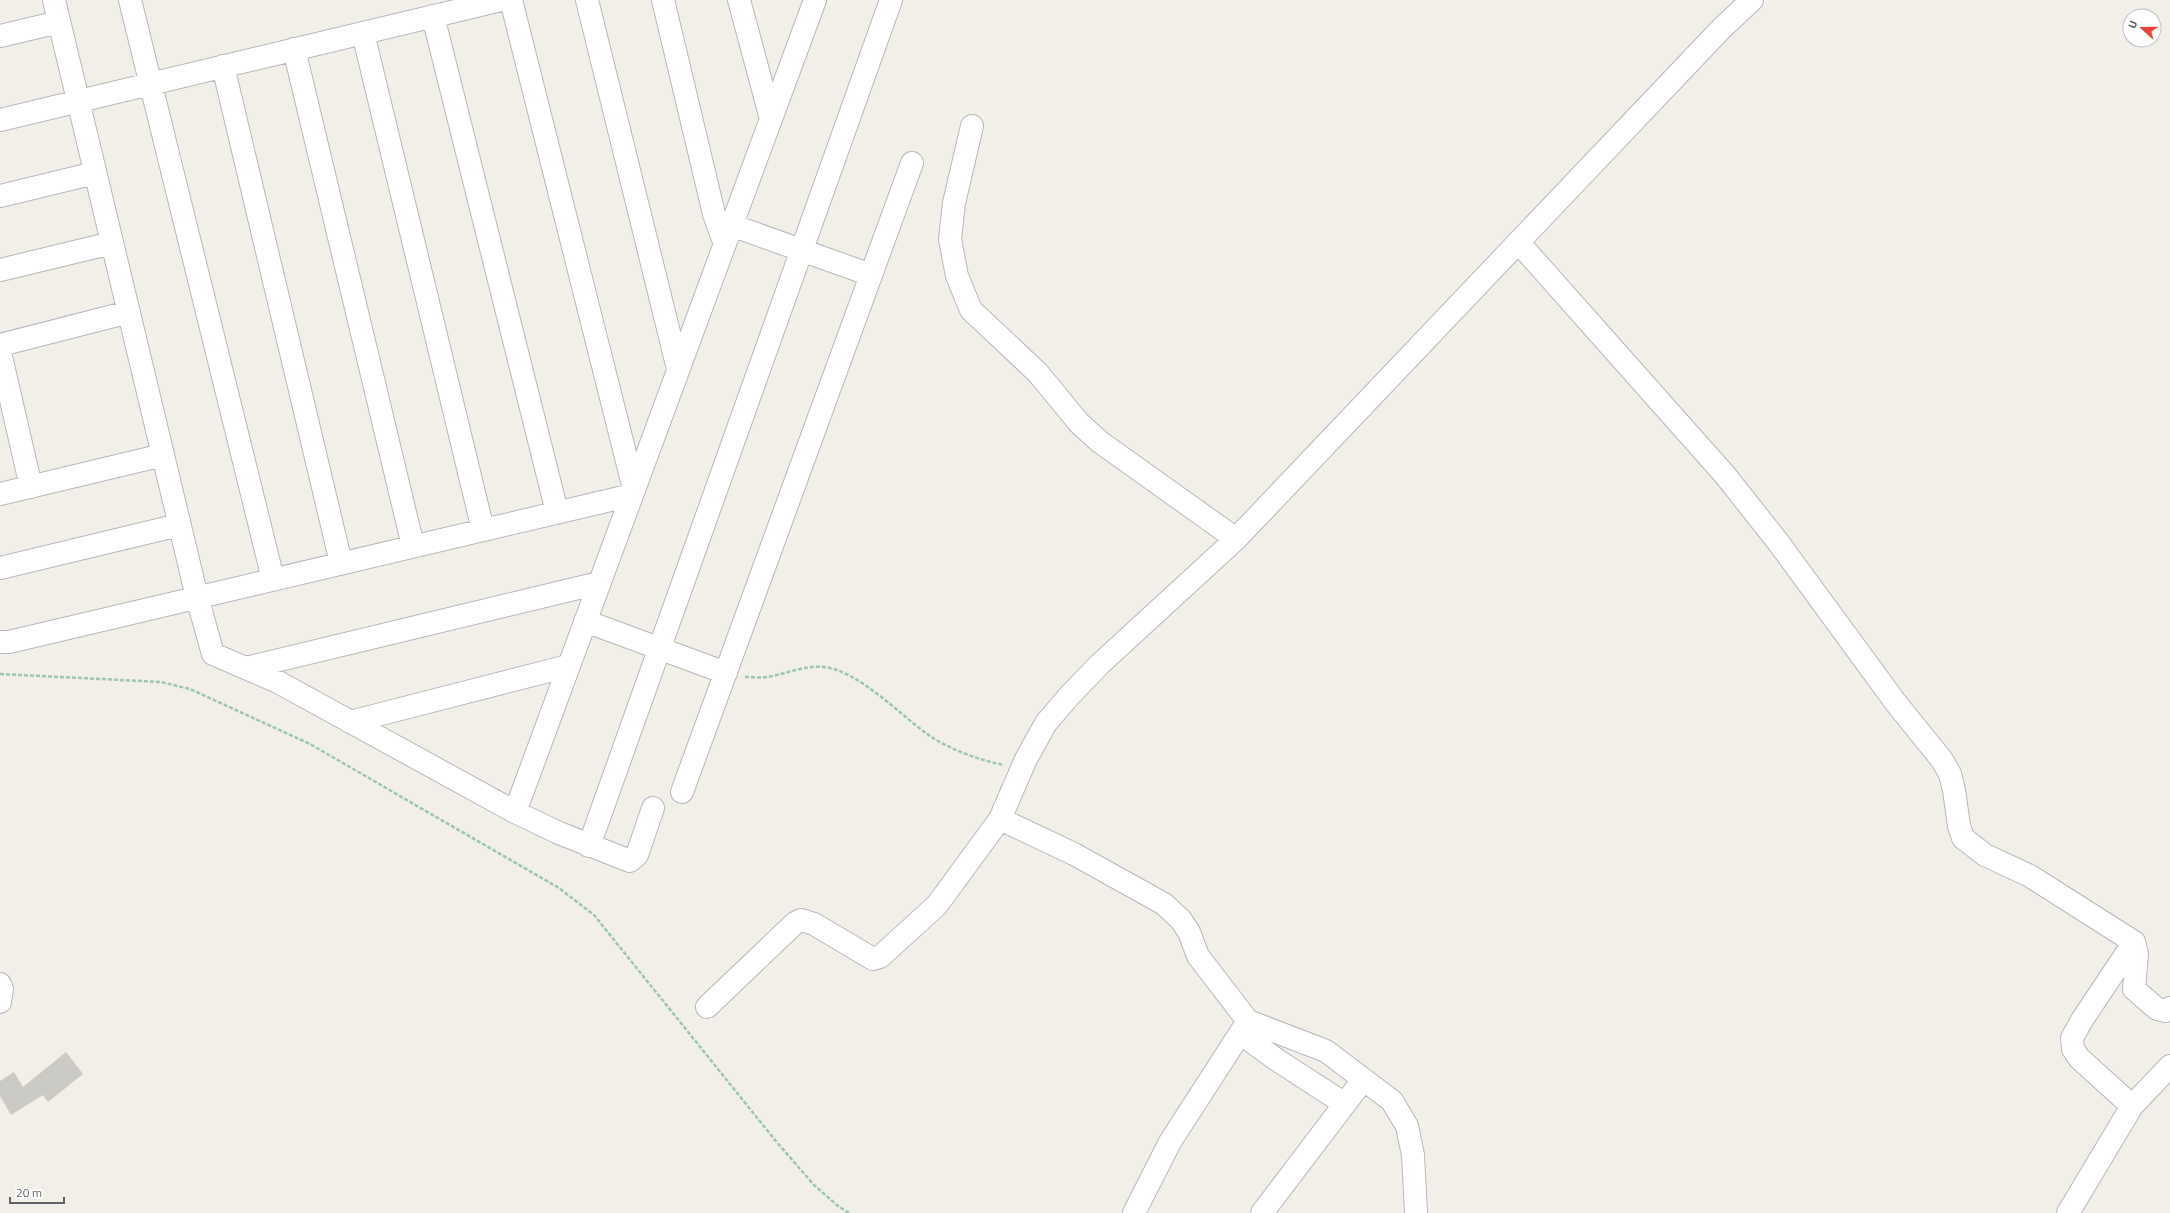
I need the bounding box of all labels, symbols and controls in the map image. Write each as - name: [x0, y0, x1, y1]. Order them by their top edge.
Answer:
- north arrow: [2122, 8, 2162, 48]
- text: U: [2124, 18, 2141, 31]
- scale bar: [10, 1179, 64, 1205]
- text: 20 m: [16, 1183, 42, 1202]

